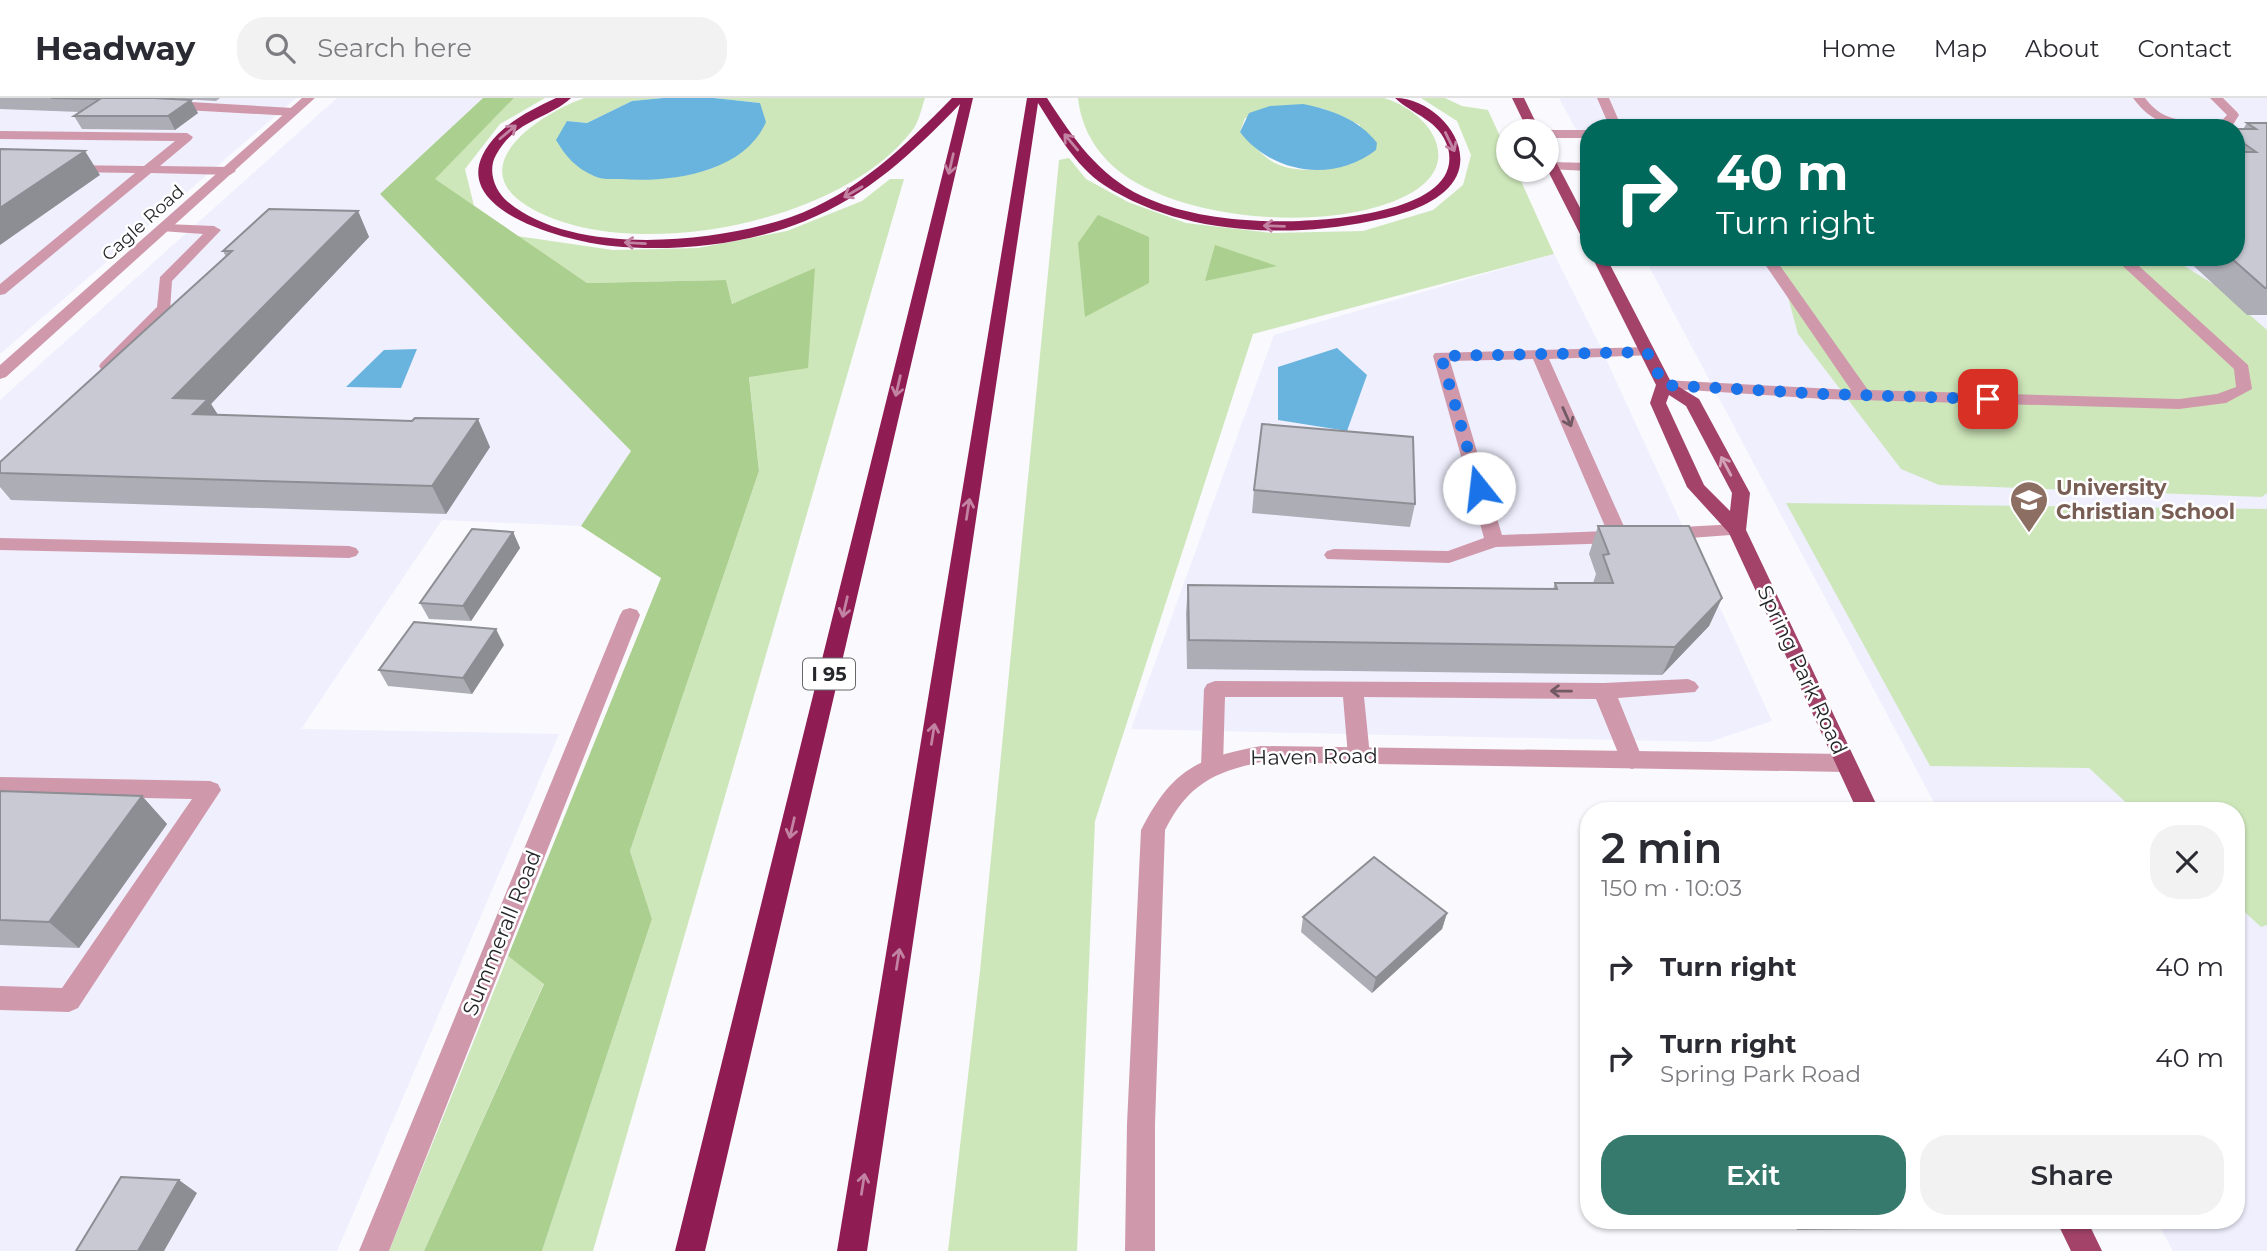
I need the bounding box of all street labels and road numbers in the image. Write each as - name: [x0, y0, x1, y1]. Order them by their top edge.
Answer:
- street label: Cagle Road: [97, 180, 189, 266]
- street label: Spring Park Road: [1752, 581, 1853, 758]
- road number: I 95: [803, 659, 855, 690]
- street label: Haven Road: [1250, 743, 1378, 770]
- street label: Summerall Road: [457, 847, 546, 1019]

